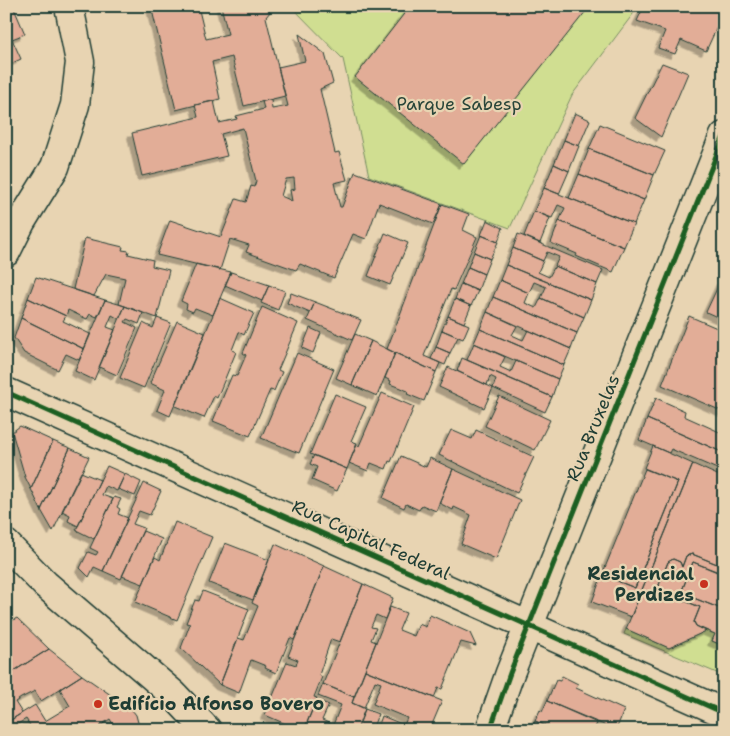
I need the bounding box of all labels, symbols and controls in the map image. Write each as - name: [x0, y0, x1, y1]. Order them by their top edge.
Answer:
- park label: Parque Sabesp: [396, 92, 522, 116]
- street label: Rua Bruxelas: [561, 371, 625, 485]
- street label: Rua Capital Federal: [288, 494, 454, 586]
- place label: Residencial Perdizes: [587, 562, 694, 607]
- marker: Residencial Perdizes: [698, 578, 710, 590]
- place label: Edifício Alfonso Bovero: [108, 692, 324, 716]
- marker: Edifício Alfonso Bovero: [92, 698, 104, 710]

